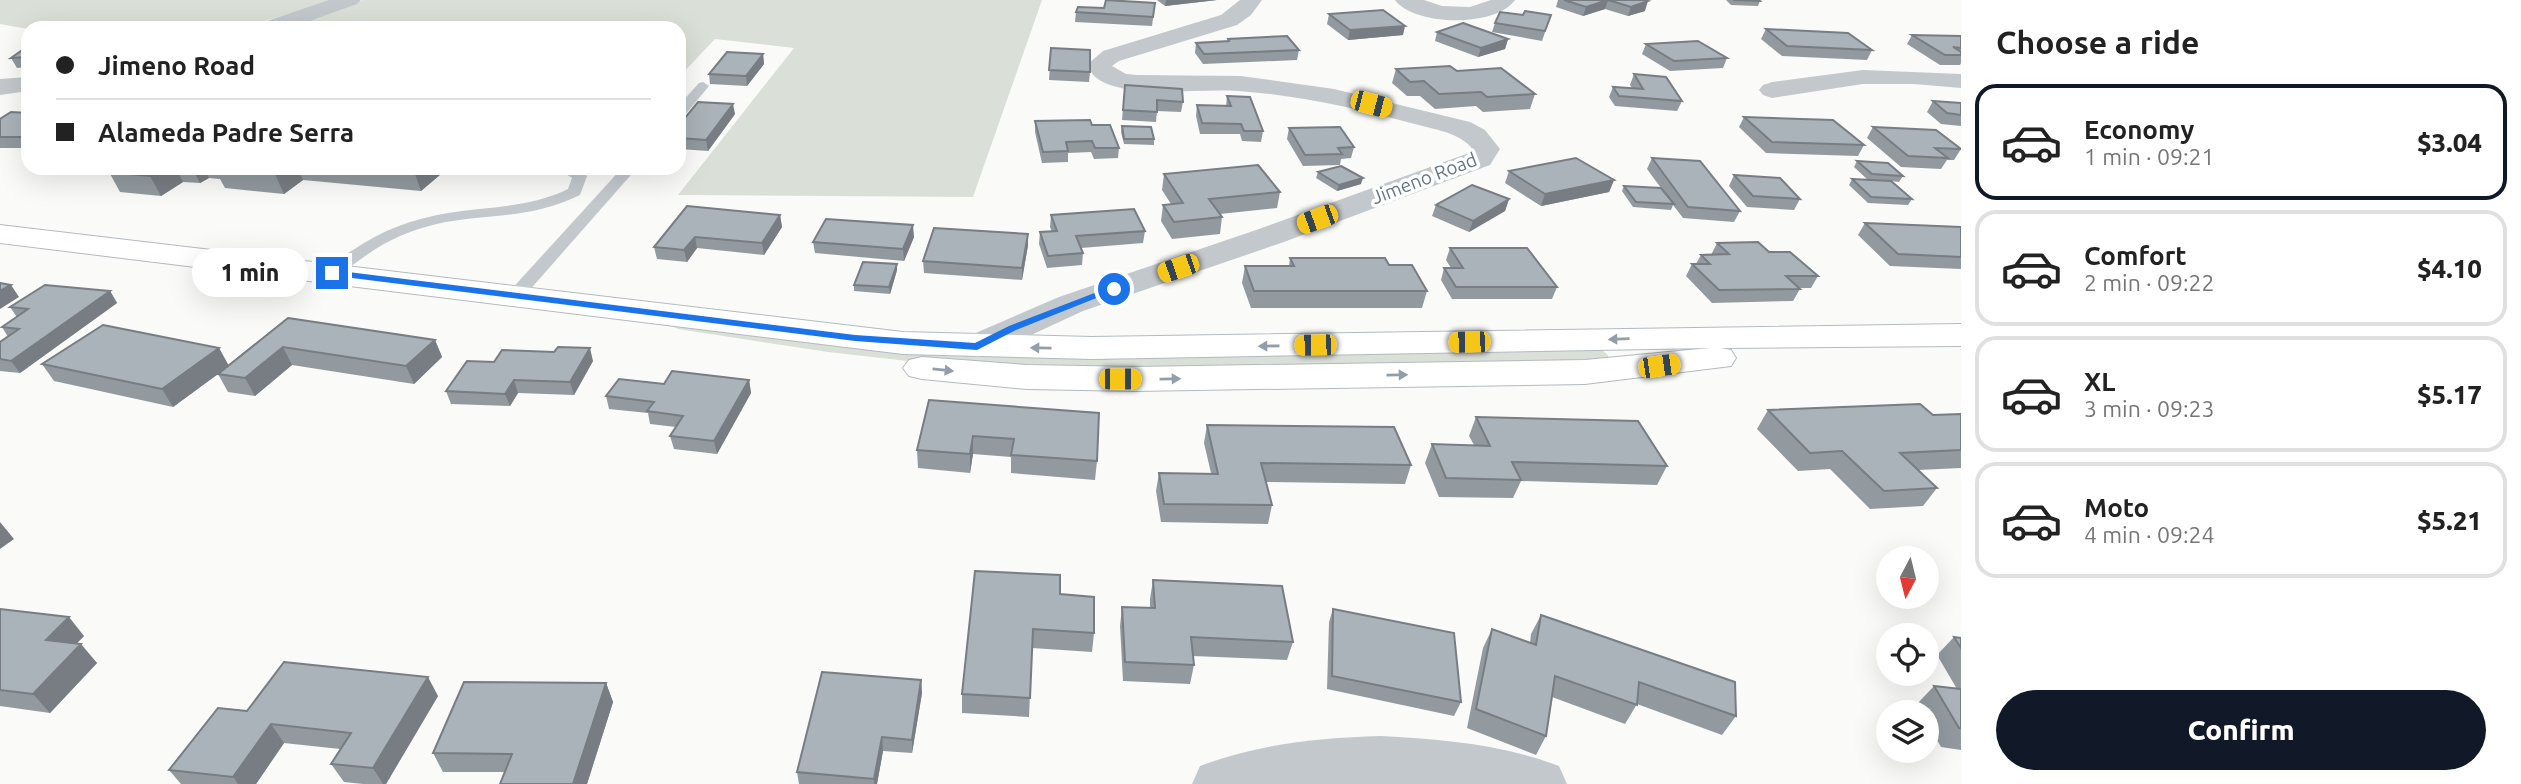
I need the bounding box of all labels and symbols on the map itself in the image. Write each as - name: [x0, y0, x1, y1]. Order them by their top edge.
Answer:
- car: [1348, 88, 1395, 120]
- street label: Jimeno Road: [1368, 148, 1480, 208]
- car: [1294, 202, 1341, 236]
- callout: 1 min: [192, 248, 308, 298]
- car: [1155, 251, 1202, 285]
- route end: [316, 257, 348, 289]
- route start: [1098, 273, 1130, 305]
- car: [1448, 331, 1491, 353]
- one-way arrow: [1608, 333, 1630, 345]
- car: [1294, 334, 1337, 356]
- one-way arrow: [1258, 340, 1280, 351]
- one-way arrow: [1030, 342, 1052, 354]
- car: [1637, 353, 1682, 379]
- one-way arrow: [932, 365, 954, 376]
- car: [1100, 369, 1142, 390]
- one-way arrow: [1387, 369, 1409, 381]
- one-way arrow: [1159, 373, 1181, 384]
- north arrow: [1876, 546, 1939, 609]

